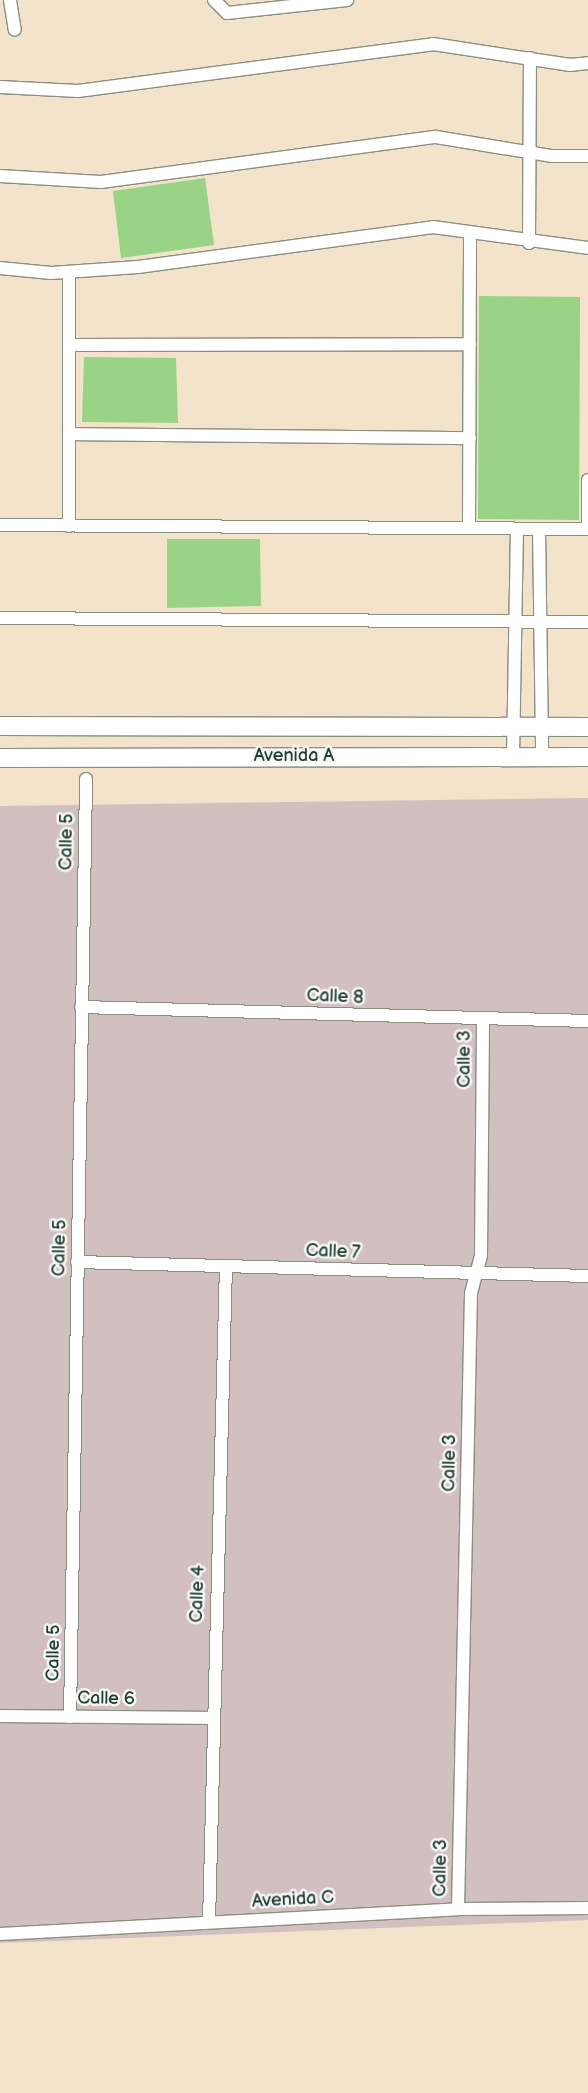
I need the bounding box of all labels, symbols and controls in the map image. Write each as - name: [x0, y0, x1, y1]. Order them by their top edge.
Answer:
- street label: Avenida A: [254, 745, 334, 767]
- street label: Calle 5: [56, 813, 78, 871]
- street label: Calle 8: [306, 985, 364, 1009]
- street label: Calle 3: [454, 1030, 476, 1088]
- street label: Calle 5: [49, 1219, 71, 1277]
- street label: Calle 7: [305, 1240, 361, 1264]
- street label: Calle 3: [439, 1434, 461, 1492]
- street label: Calle 4: [186, 1565, 210, 1623]
- street label: Calle 5: [43, 1624, 65, 1682]
- street label: Calle 6: [77, 1688, 135, 1710]
- street label: Calle 3: [430, 1839, 452, 1897]
- street label: Avenida C: [251, 1887, 335, 1913]

